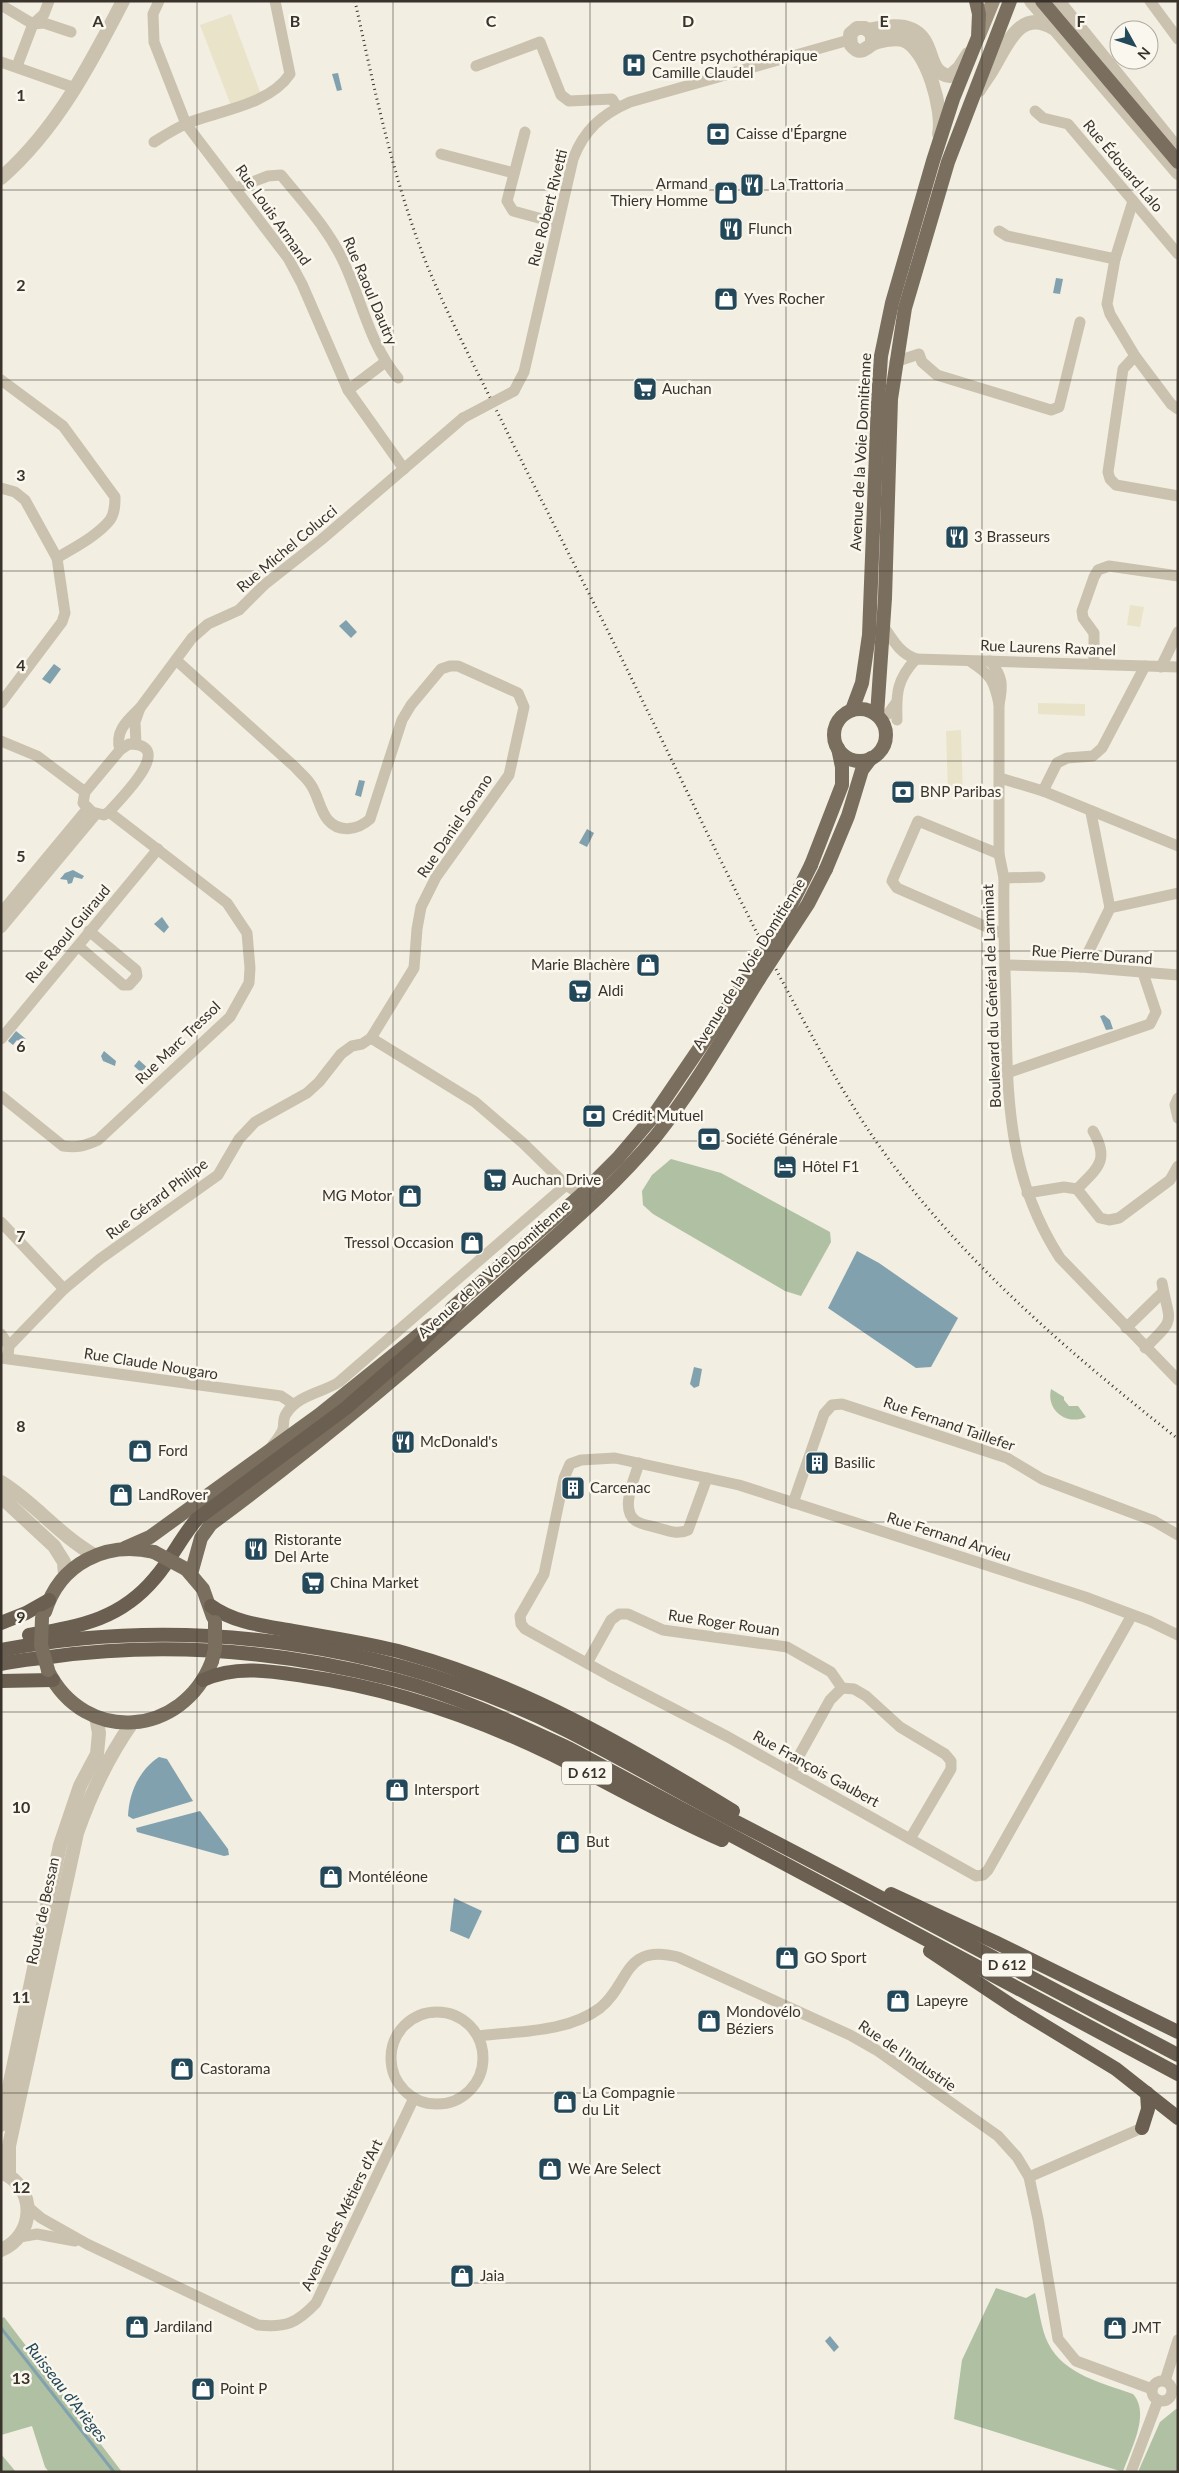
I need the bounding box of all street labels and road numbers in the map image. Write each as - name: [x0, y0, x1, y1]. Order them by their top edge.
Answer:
- street label: Rue Édouard Lalo: [1080, 116, 1168, 215]
- street label: Rue Robert Rivetti: [524, 147, 570, 268]
- street label: Rue Louis Armand: [232, 161, 315, 268]
- street label: Rue Raoul Dautry: [340, 234, 402, 348]
- street label: Avenue de la Voie Domitienne: [846, 352, 874, 551]
- street label: Rue Michel Colucci: [232, 501, 340, 595]
- street label: Rue Laurens Ravanel: [980, 636, 1116, 658]
- street label: Rue Daniel Sorano: [413, 770, 496, 881]
- street label: Avenue de la Voie Domitienne: [688, 875, 808, 1052]
- street label: Rue Raoul Guiraud: [21, 881, 114, 986]
- street label: Boulevard du Général de Larminat: [978, 883, 1004, 1108]
- street label: Rue Pierre Durand: [1031, 941, 1153, 967]
- street label: Rue Marc Tressol: [131, 997, 224, 1087]
- street label: Rue Gérard Philipe: [102, 1154, 211, 1242]
- street label: Avenue de la Voie Domitienne: [414, 1195, 573, 1341]
- street label: Rue Claude Nougaro: [83, 1344, 220, 1383]
- street label: Rue Fernand Taillefer: [881, 1392, 1018, 1454]
- street label: Rue Fernand Arvieu: [885, 1507, 1014, 1565]
- street label: Rue Roger Rouan: [667, 1605, 781, 1639]
- street label: Rue François Gaubert: [750, 1726, 883, 1811]
- road number: D 612: [562, 1762, 612, 1785]
- street label: Route de Bessan: [22, 1855, 62, 1966]
- road number: D 612: [982, 1954, 1032, 1976]
- street label: Rue de l'Industrie: [855, 2016, 960, 2095]
- street label: Avenue des Métiers d'Art: [297, 2135, 386, 2293]

